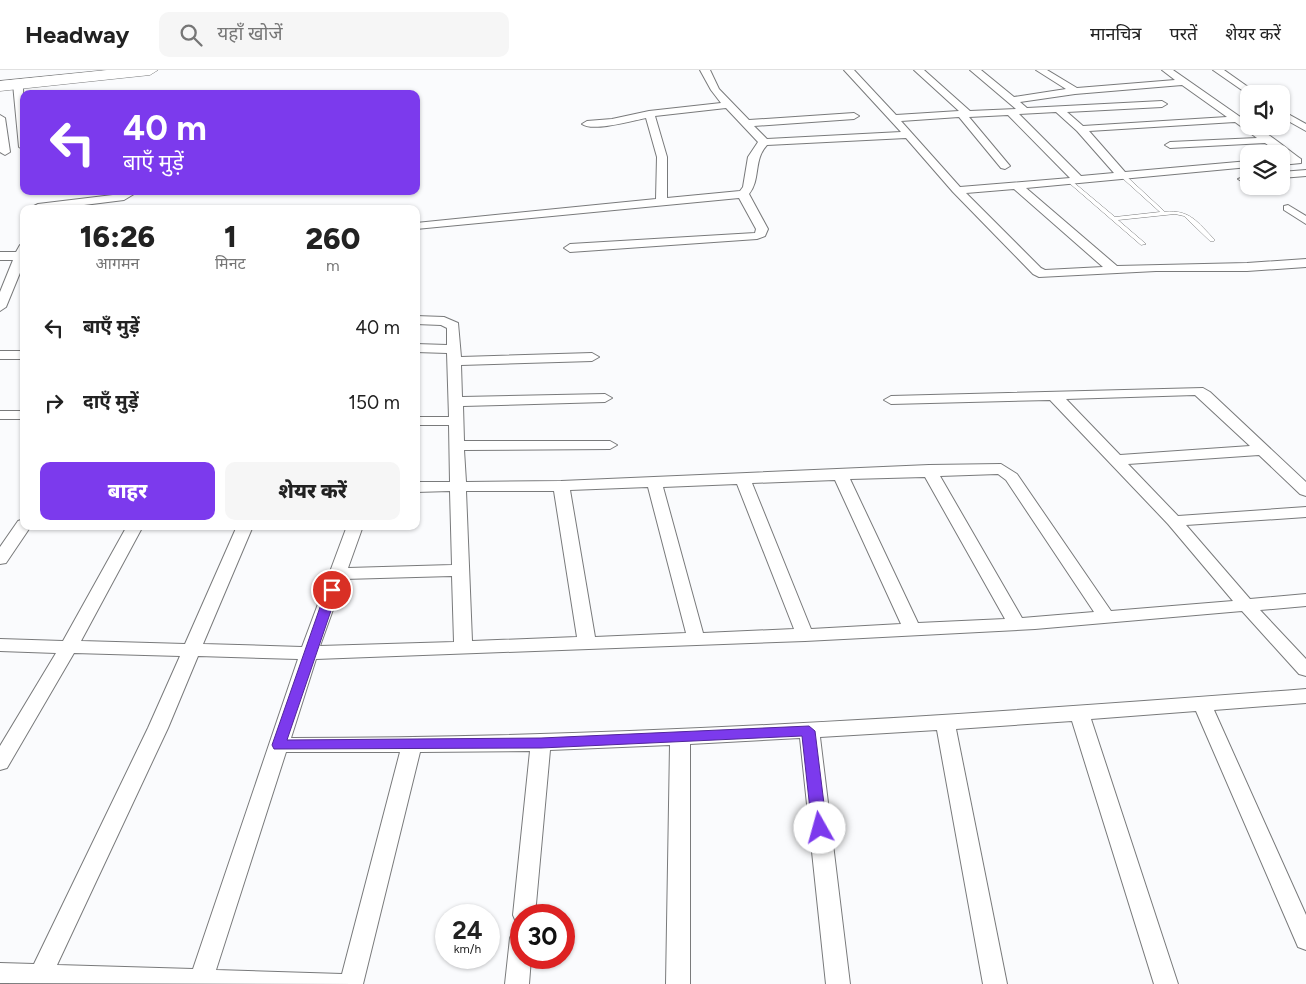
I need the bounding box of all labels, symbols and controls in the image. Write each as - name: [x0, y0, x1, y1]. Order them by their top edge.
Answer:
- search box: [159, 12, 509, 57]
- text: Headway: [25, 20, 129, 49]
- icon: search: [177, 21, 205, 49]
- text: यहाँ खोजें: [217, 22, 283, 45]
- text: मानचित्र: [1090, 23, 1141, 45]
- text: परतें: [1169, 23, 1197, 45]
- text: शेयर करें: [1225, 23, 1281, 45]
- map controls: [1240, 85, 1290, 195]
- button: sound: [1240, 85, 1290, 135]
- text: 40 m: [123, 107, 207, 149]
- icon: left: [40, 110, 105, 175]
- button: layers: [1240, 145, 1290, 195]
- text: बाएँ मुड़ें: [123, 149, 184, 176]
- text: 16:26: [80, 218, 155, 255]
- text: 1: [224, 218, 237, 255]
- text: 260: [305, 220, 360, 257]
- text: आगमन: [96, 254, 139, 273]
- text: मिनट: [215, 254, 246, 273]
- text: m: [326, 256, 340, 275]
- icon: left: [40, 314, 68, 342]
- text: बाएँ मुड़ें: [83, 315, 140, 338]
- text: 40 m: [355, 316, 400, 339]
- icon: right: [40, 389, 68, 417]
- text: दाएँ मुड़ें: [83, 390, 139, 413]
- text: 150 m: [348, 391, 400, 414]
- button: बाहर: [40, 462, 215, 520]
- button: शेयर करें: [225, 462, 400, 520]
- pin: [311, 569, 353, 611]
- icon: arrive: [318, 576, 346, 604]
- position arrow: [793, 801, 845, 853]
- speed limit sign: 30: [510, 904, 575, 969]
- text: 24: [452, 915, 483, 945]
- text: km/h: [454, 942, 481, 956]

